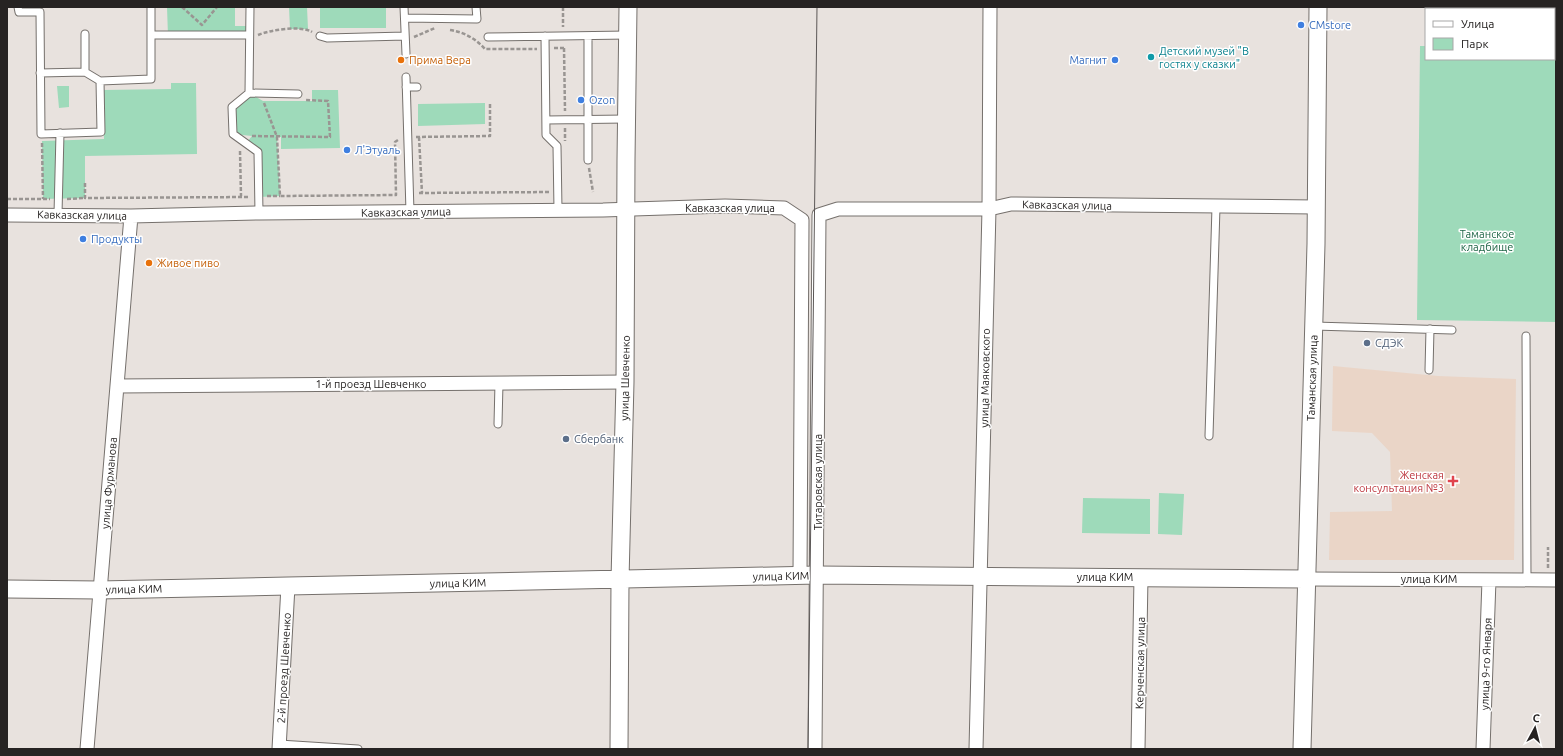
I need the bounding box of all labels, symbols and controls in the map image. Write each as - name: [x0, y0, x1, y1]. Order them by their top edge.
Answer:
- legend: [1425, 8, 1555, 60]
- text: Улица: [1461, 17, 1494, 30]
- place label: CMstore: [1309, 19, 1351, 31]
- marker: CMstore: [1296, 20, 1306, 30]
- text: Парк: [1461, 37, 1489, 50]
- place label: Детский музей "В гостях у сказки": [1159, 45, 1249, 70]
- marker: Детский музей "В гостях у сказки": [1146, 52, 1156, 62]
- place label: Прима Вера: [409, 54, 471, 66]
- place label: Магнит: [1070, 54, 1107, 66]
- marker: Прима Вера: [396, 55, 406, 65]
- marker: Магнит: [1110, 55, 1120, 65]
- place label: Ozon: [589, 94, 615, 106]
- marker: Ozon: [576, 95, 586, 105]
- place label: Л'Этуаль: [355, 144, 401, 156]
- marker: Л'Этуаль: [342, 145, 352, 155]
- street label: Кавказская улица: [1022, 198, 1112, 212]
- street label: Кавказская улица: [685, 202, 775, 214]
- street label: Кавказская улица: [361, 205, 451, 219]
- street label: Кавказская улица: [37, 208, 127, 222]
- park label: Таманское кладбище: [1460, 228, 1514, 253]
- place label: Продукты: [91, 233, 142, 245]
- marker: Продукты: [78, 234, 88, 244]
- place label: Живое пиво: [157, 257, 219, 269]
- marker: Живое пиво: [144, 258, 154, 268]
- street label: улица Маяковского: [978, 328, 992, 428]
- street label: улица Шевченко: [618, 335, 632, 421]
- street label: Таманская улица: [1304, 335, 1320, 421]
- place label: СДЭК: [1375, 337, 1403, 349]
- marker: СДЭК: [1362, 338, 1372, 348]
- street label: 1-й проезд Шевченко: [316, 378, 426, 390]
- place label: Сбербанк: [574, 433, 624, 445]
- marker: Сбербанк: [561, 434, 571, 444]
- street label: Титаровская улица: [812, 434, 824, 530]
- street label: улица Фурманова: [99, 437, 119, 529]
- place label: Женская консультация №3: [1353, 469, 1444, 494]
- marker: Женская консультация №3: [1447, 475, 1459, 487]
- street label: улица КИМ: [753, 570, 809, 582]
- street label: улица КИМ: [1077, 571, 1133, 583]
- street label: улица КИМ: [1401, 573, 1457, 585]
- street label: улица КИМ: [430, 577, 486, 589]
- street label: улица КИМ: [106, 583, 162, 595]
- street label: 2-й проезд Шевченко: [275, 612, 293, 724]
- street label: Керченская улица: [1133, 617, 1147, 709]
- street label: улица 9-го Января: [1478, 617, 1494, 711]
- north arrow: [1515, 708, 1555, 748]
- text: С: [1532, 712, 1540, 724]

